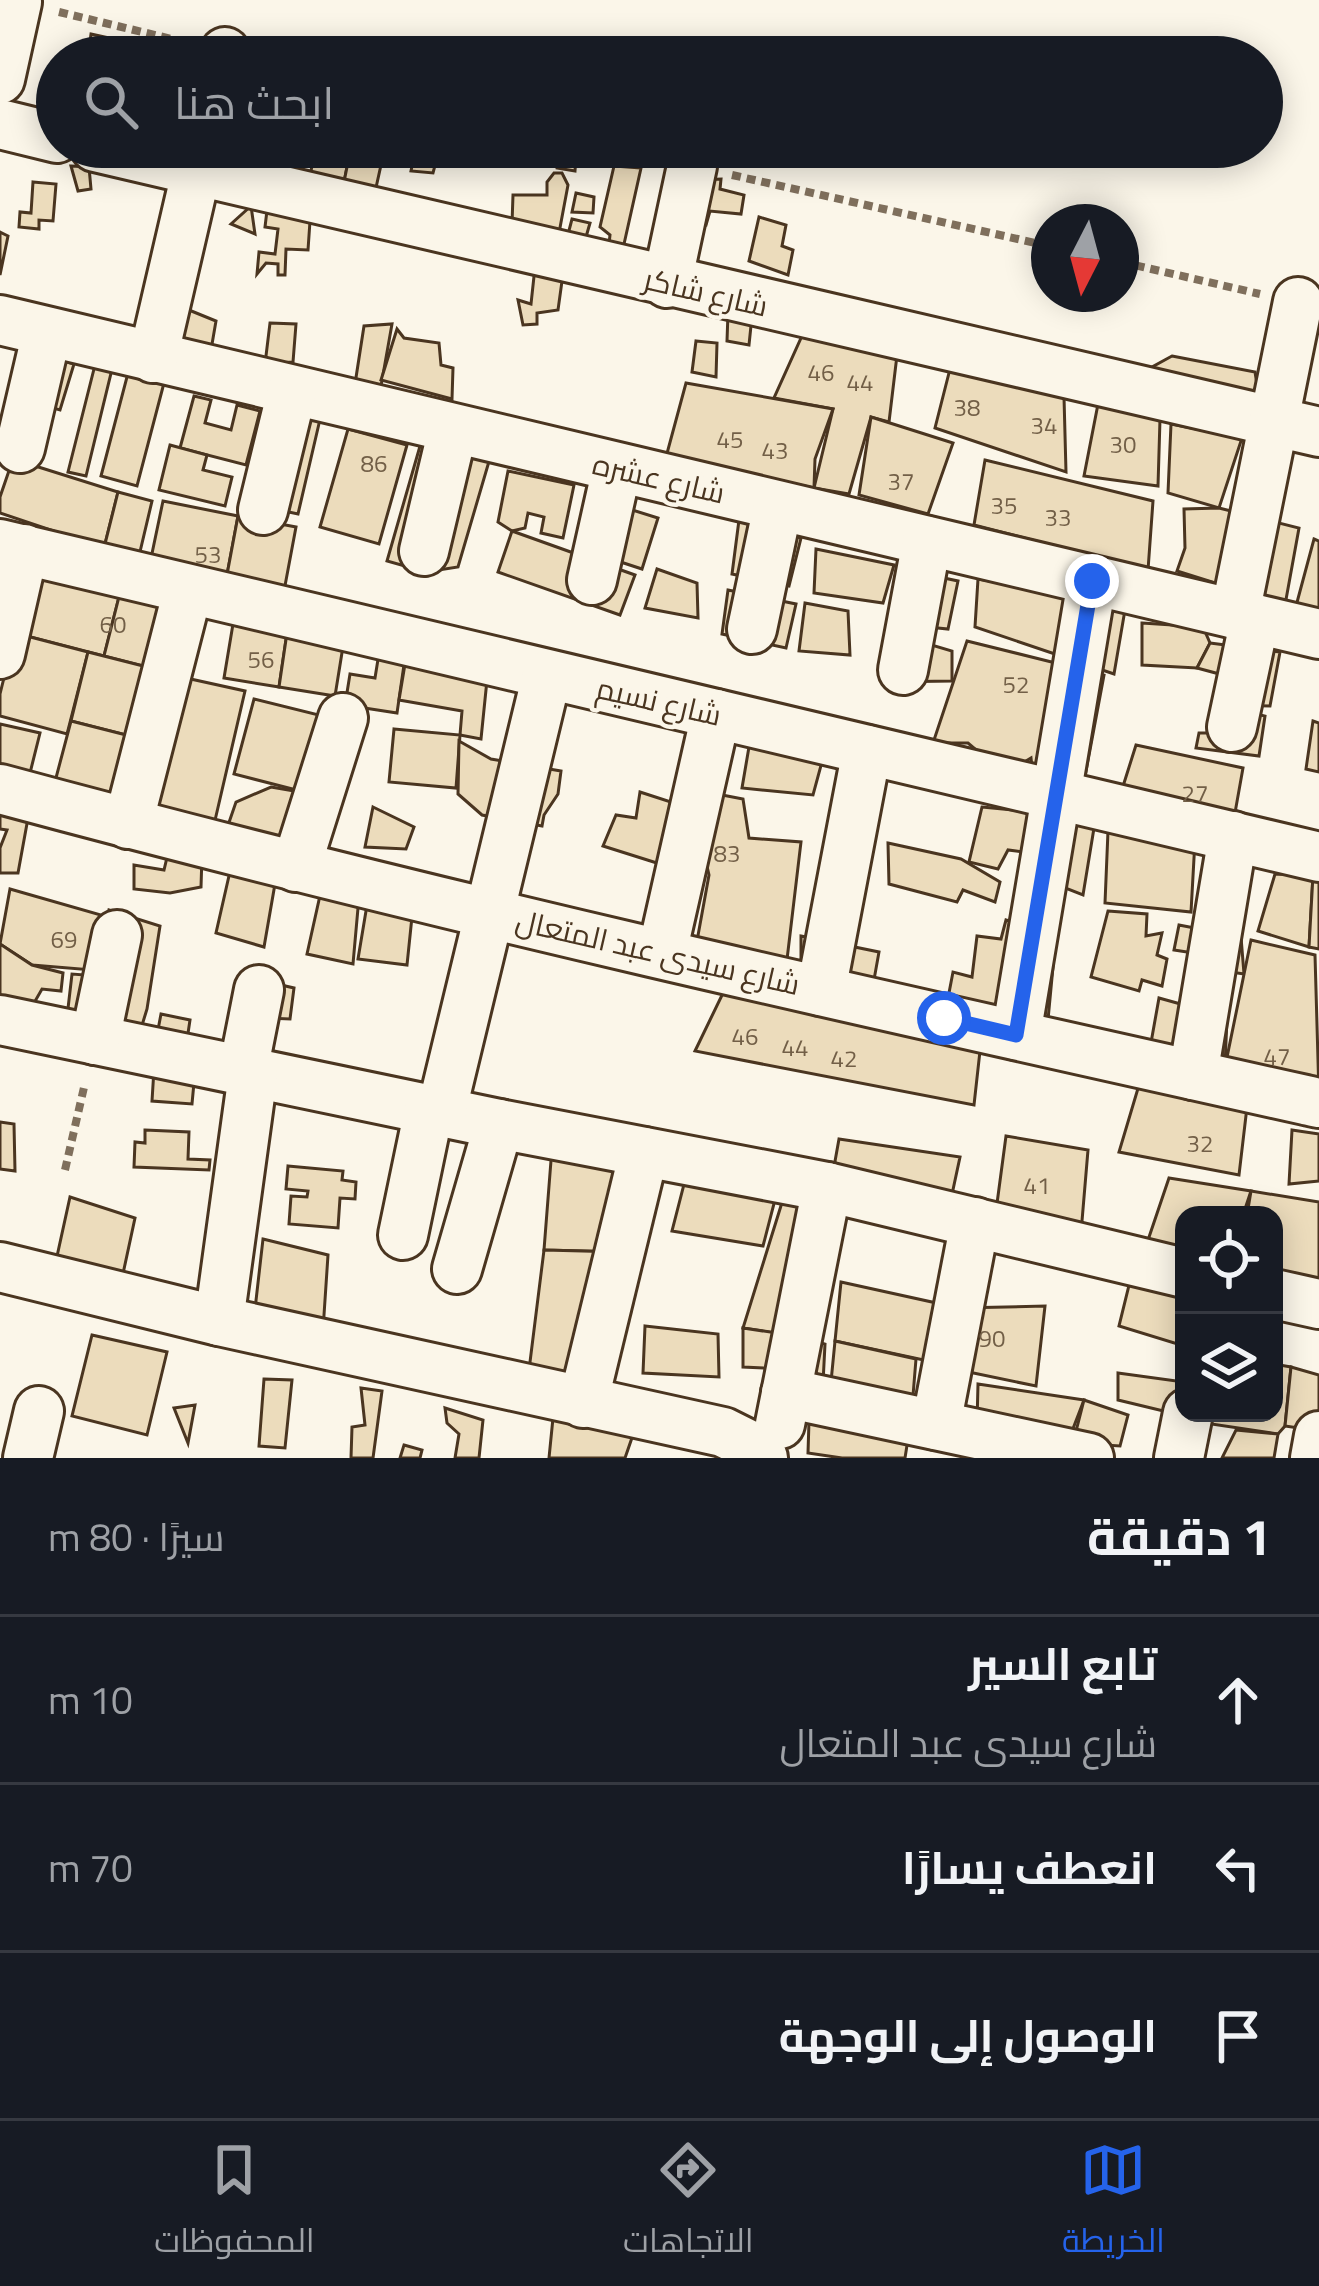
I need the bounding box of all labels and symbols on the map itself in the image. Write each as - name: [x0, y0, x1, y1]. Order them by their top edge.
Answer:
- north arrow: [1031, 204, 1139, 312]
- street label: شارع شاكر: [637, 255, 773, 329]
- house number: 46: [808, 354, 834, 390]
- house number: 44: [847, 364, 873, 400]
- house number: 38: [954, 389, 980, 425]
- house number: 34: [1031, 407, 1057, 443]
- house number: 45: [717, 421, 743, 457]
- house number: 30: [1110, 426, 1136, 462]
- house number: 43: [762, 432, 788, 468]
- street label: شارع عشره: [588, 440, 730, 516]
- house number: 86: [361, 445, 387, 481]
- house number: 37: [888, 463, 914, 499]
- house number: 35: [991, 487, 1017, 523]
- house number: 33: [1045, 499, 1071, 535]
- house number: 53: [195, 536, 221, 572]
- route end: [1065, 554, 1119, 608]
- house number: 60: [100, 606, 126, 642]
- house number: 56: [248, 641, 274, 677]
- street label: شارع نسيم: [592, 664, 726, 738]
- house number: 52: [1003, 666, 1029, 702]
- house number: 27: [1182, 775, 1208, 811]
- house number: 83: [714, 835, 740, 871]
- street label: شارع سيدى عبد المتعال: [511, 897, 805, 1007]
- house number: 69: [51, 921, 77, 957]
- route start: [917, 991, 971, 1045]
- house number: 46: [732, 1018, 758, 1054]
- house number: 44: [782, 1029, 808, 1065]
- house number: 47: [1264, 1038, 1290, 1074]
- house number: 42: [831, 1040, 857, 1076]
- house number: 32: [1187, 1125, 1213, 1161]
- house number: 41: [1024, 1167, 1050, 1203]
- house number: 90: [979, 1320, 1005, 1356]

